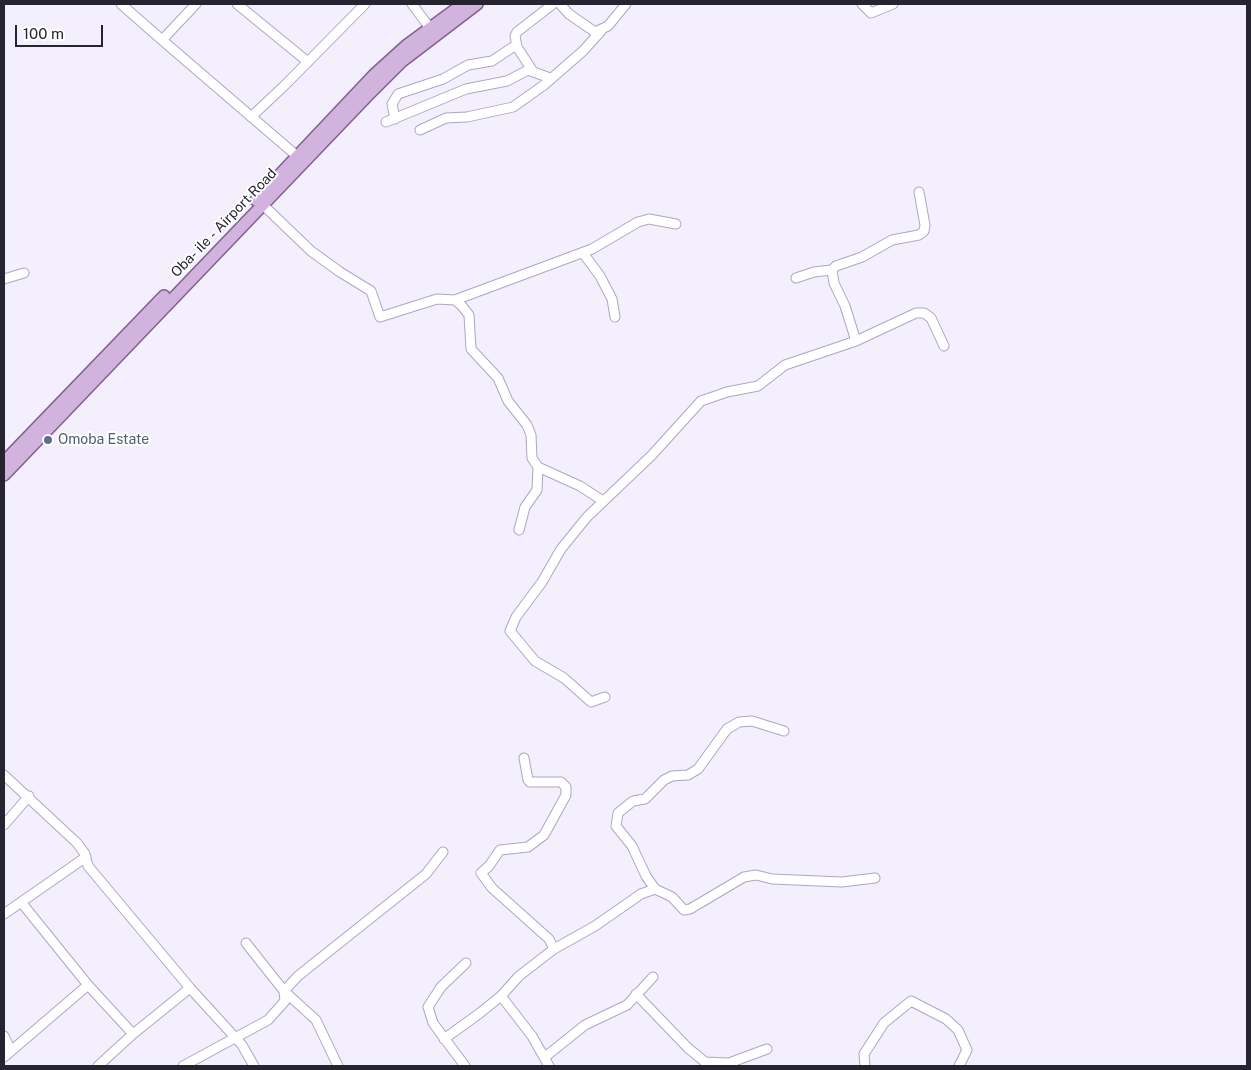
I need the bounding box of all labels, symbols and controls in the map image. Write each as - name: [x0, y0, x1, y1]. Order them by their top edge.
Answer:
- scale bar: [18, 15, 105, 47]
- text: 100 m: [23, 25, 64, 42]
- street label: Oba- ile - Airport Road: [168, 165, 280, 281]
- place label: Omoba Estate: [58, 432, 149, 448]
- marker: Omoba Estate: [42, 434, 54, 446]

